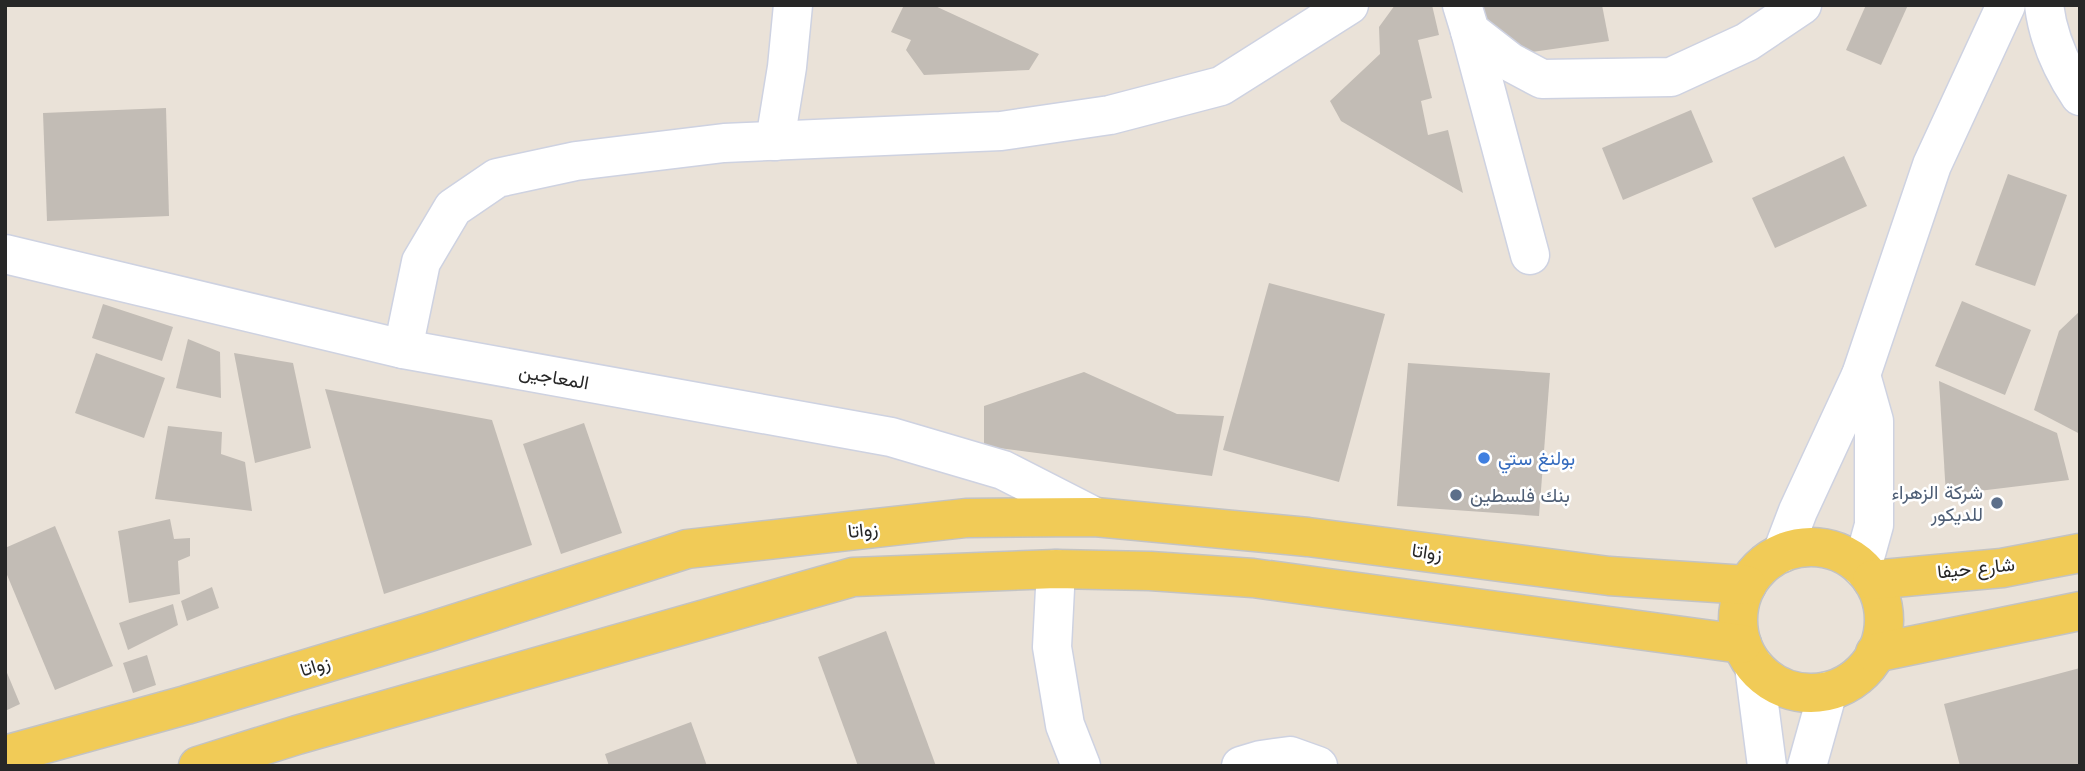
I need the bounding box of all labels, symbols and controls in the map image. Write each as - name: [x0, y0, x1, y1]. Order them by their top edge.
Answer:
- street label: المعاجين: [517, 358, 591, 396]
- place label: بولنغ ستي: [1498, 445, 1575, 474]
- marker: بولنغ ستي: [1476, 450, 1492, 466]
- place label: شركة الزهراء للديكور: [1891, 479, 1983, 528]
- place label: بنك فلسطين: [1470, 482, 1570, 509]
- marker: بنك فلسطين: [1448, 487, 1464, 503]
- marker: شركة الزهراء للديكور: [1989, 495, 2005, 511]
- street label: زواتا: [847, 515, 879, 545]
- street label: زواتا: [1410, 537, 1444, 567]
- street label: شارع حيفا: [1936, 550, 2016, 586]
- street label: زواتا: [297, 649, 333, 683]

